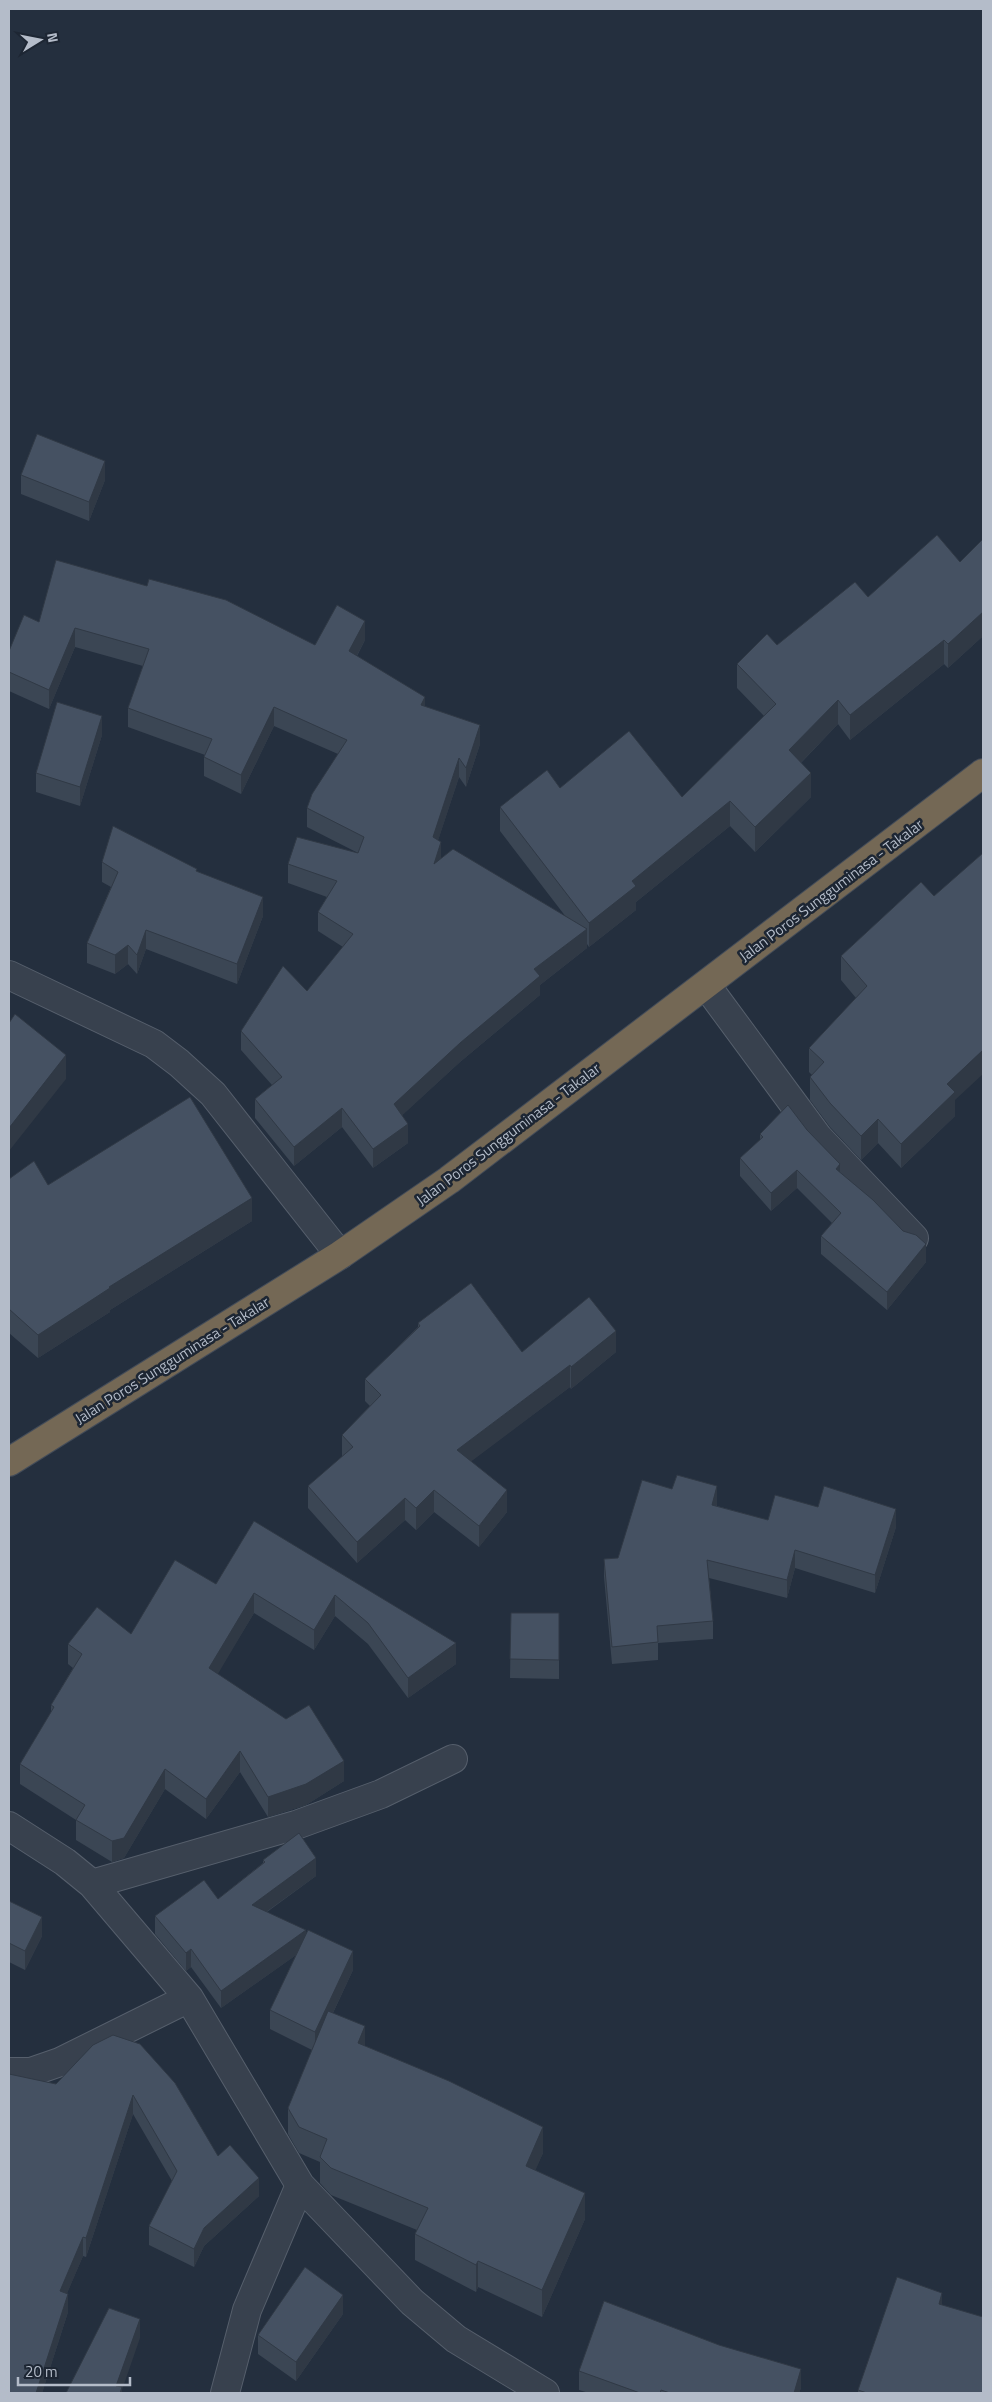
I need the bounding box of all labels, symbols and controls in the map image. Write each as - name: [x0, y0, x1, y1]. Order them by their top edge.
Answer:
- north arrow: [15, 15, 65, 65]
- text: N: [42, 31, 64, 44]
- street label: Jalan Poros Sungguminasa - Takalar: [734, 813, 928, 967]
- street label: Jalan Poros Sungguminasa - Takalar: [411, 1057, 605, 1211]
- street label: Jalan Poros Sungguminasa - Takalar: [70, 1290, 274, 1430]
- scale bar: [18, 2354, 130, 2386]
- text: 20 m: [25, 2360, 58, 2383]

